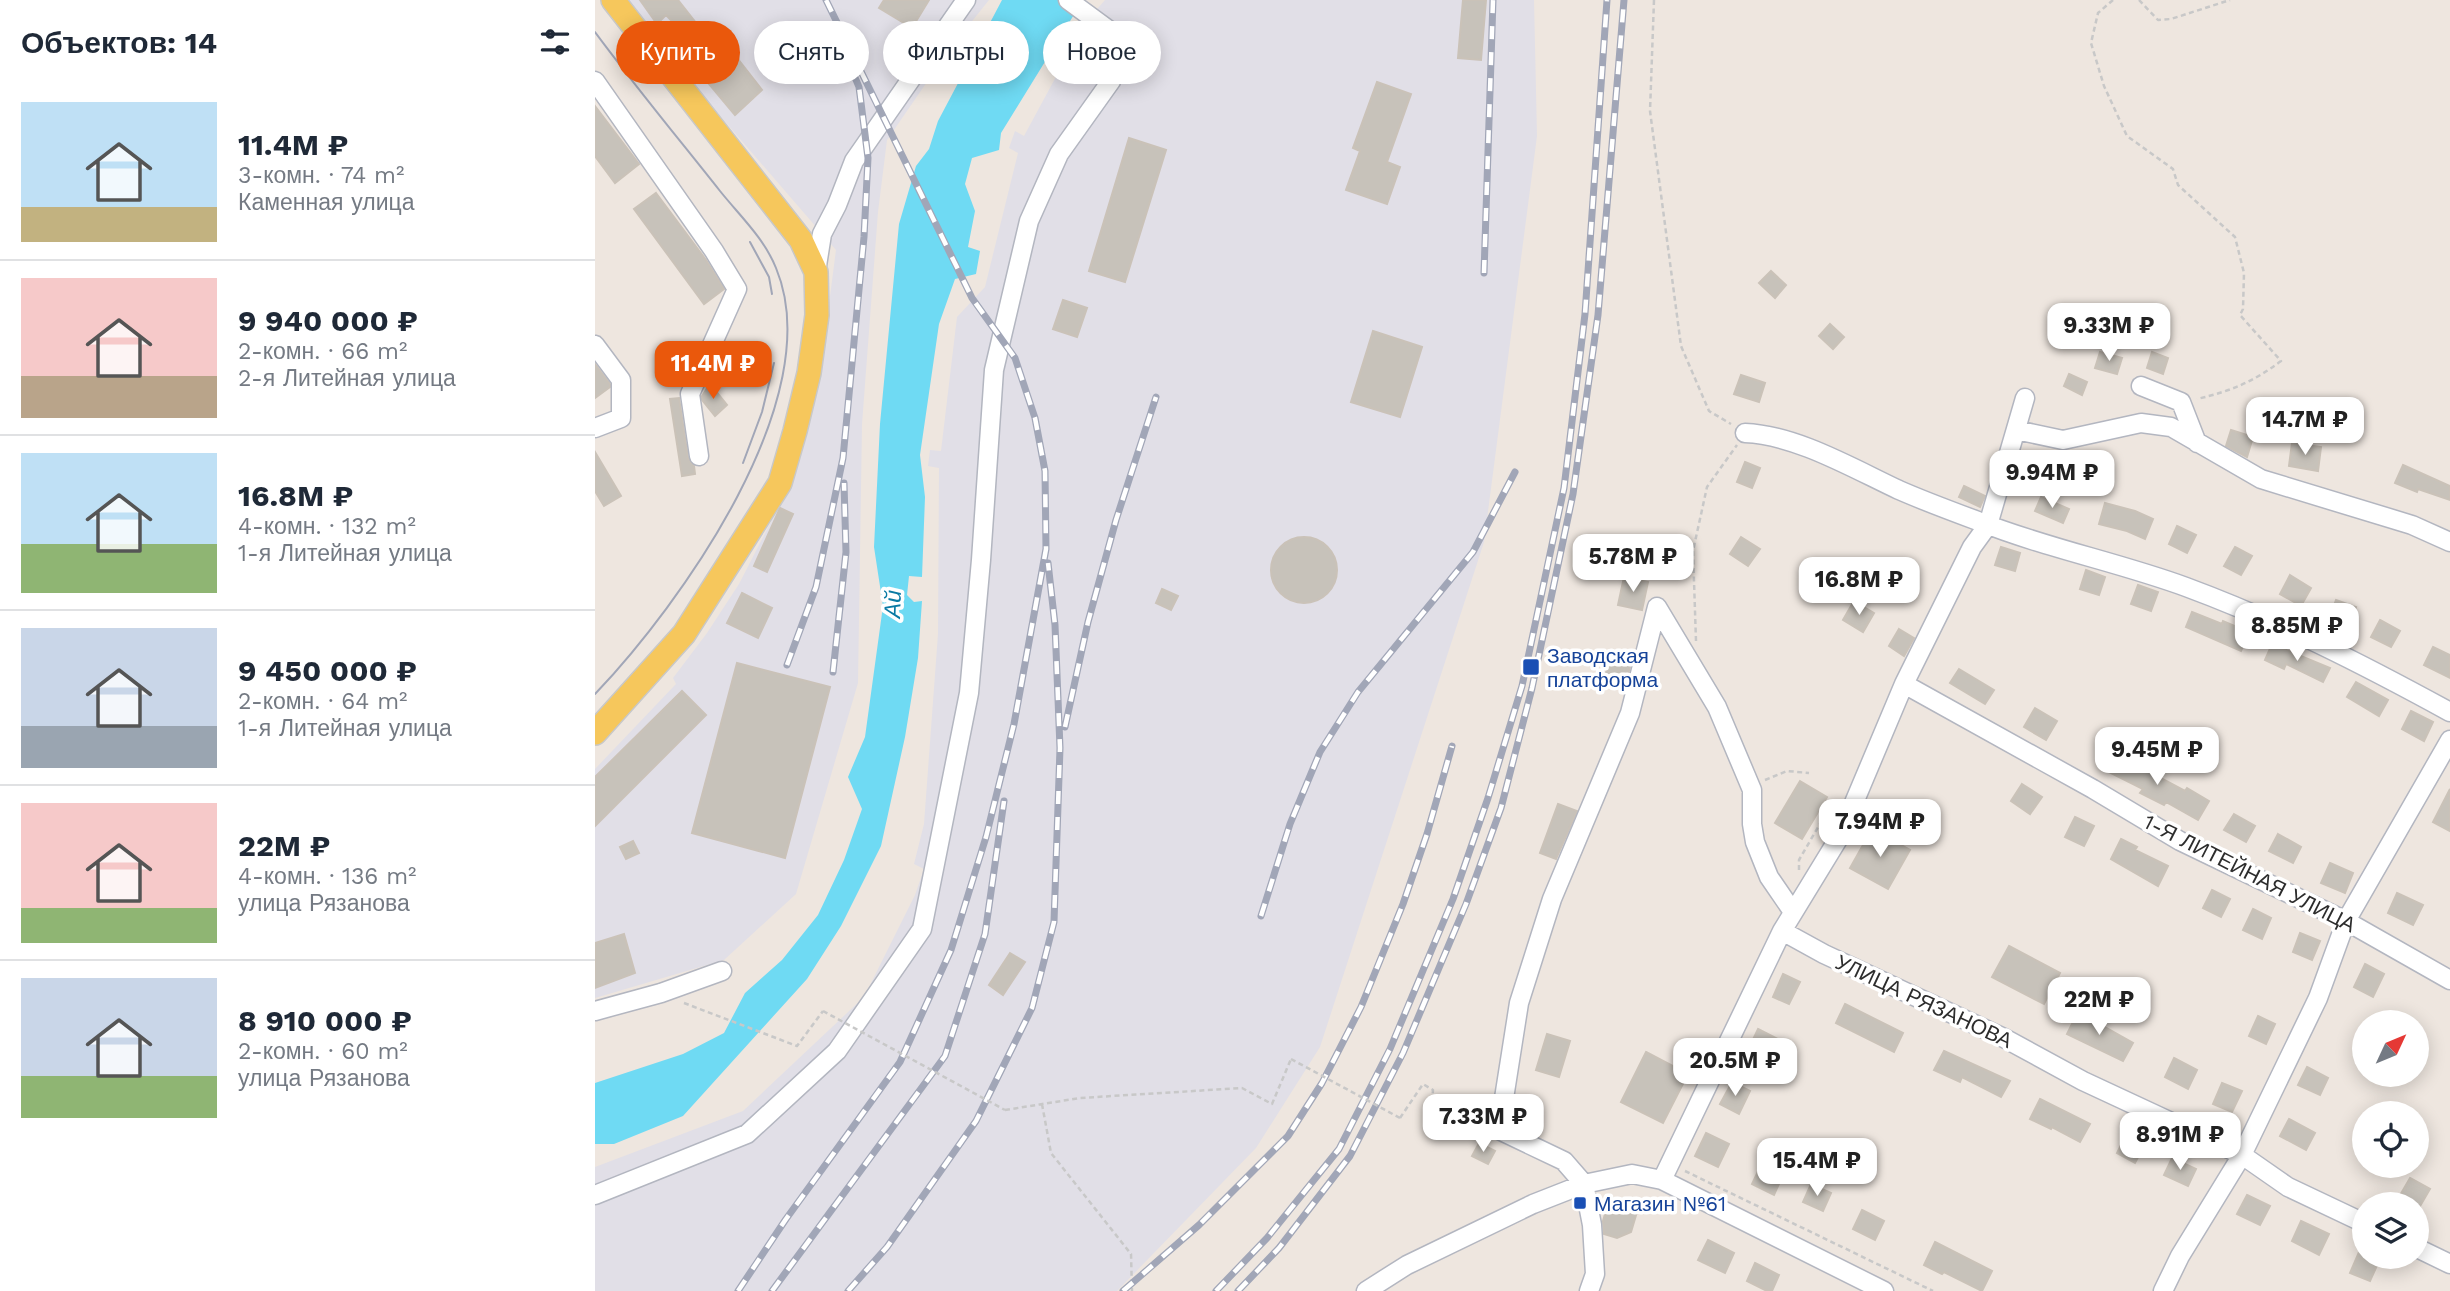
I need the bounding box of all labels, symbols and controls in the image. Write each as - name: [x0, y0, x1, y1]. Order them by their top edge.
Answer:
- chip: Купить: [616, 21, 740, 84]
- chip: Снять: [754, 21, 869, 84]
- chip: Фильтры: [883, 21, 1029, 84]
- chip: Новое: [1043, 21, 1161, 84]
- icon: filters: [536, 23, 574, 61]
- text: Объектов: 14: [21, 25, 217, 60]
- text: 11.4M ₽: [238, 127, 348, 162]
- icon: home: [77, 130, 161, 214]
- text: 3-комн. · 74 m²: [238, 162, 404, 189]
- text: Каменная улица: [238, 189, 415, 216]
- text: 9 940 000 ₽: [238, 303, 418, 338]
- pin: 9.33M ₽: [2044, 304, 2174, 363]
- icon: home: [77, 306, 161, 390]
- text: 9.33M ₽: [2063, 312, 2155, 339]
- text: 2-комн. · 66 m²: [238, 338, 407, 365]
- pin: 11.4M ₽: [648, 342, 778, 401]
- text: 11.4M ₽: [671, 350, 755, 377]
- text: 2-я Литейная улица: [238, 365, 456, 392]
- pin: 14.7M ₽: [2240, 398, 2370, 457]
- text: 14.7M ₽: [2262, 406, 2348, 433]
- pin: 9.94M ₽: [1987, 450, 2117, 510]
- text: 9.94M ₽: [2005, 459, 2099, 486]
- text: 16.8M ₽: [238, 478, 353, 513]
- icon: home: [77, 481, 161, 565]
- text: 4-комн. · 132 m²: [238, 513, 416, 540]
- pin: 5.78M ₽: [1568, 534, 1698, 594]
- text: 1-я Литейная улица: [238, 540, 452, 567]
- text: 5.78M ₽: [1589, 543, 1677, 570]
- pin: 16.8M ₽: [1794, 558, 1924, 617]
- text: 16.8M ₽: [1815, 566, 1903, 593]
- water label: Ай: [879, 589, 907, 621]
- pin: 8.85M ₽: [2232, 604, 2362, 663]
- text: 8.85M ₽: [2251, 612, 2343, 639]
- place label: Заводская платформа: [1547, 643, 1659, 692]
- text: 9 450 000 ₽: [238, 653, 417, 688]
- icon: home: [77, 656, 161, 740]
- marker: Заводская платформа: [1521, 657, 1541, 677]
- text: 2-комн. · 64 m²: [238, 688, 408, 715]
- text: 1-я Литейная улица: [238, 715, 452, 742]
- pin: 9.45M ₽: [2092, 728, 2222, 787]
- text: 9.45M ₽: [2111, 736, 2203, 763]
- pin: 7.94M ₽: [1815, 800, 1945, 859]
- text: 7.94M ₽: [1835, 808, 1925, 835]
- street label: 1-Я ЛИТЕЙНАЯ УЛИЦА: [2140, 809, 2360, 937]
- text: 22M ₽: [238, 828, 330, 863]
- icon: home: [77, 831, 161, 915]
- text: 4-комн. · 136 m²: [238, 863, 416, 890]
- text: улица Рязанова: [238, 890, 410, 917]
- street label: УЛИЦА РЯЗАНОВА: [1832, 949, 2016, 1053]
- pin: 22M ₽: [2050, 978, 2148, 1037]
- text: 22M ₽: [2064, 986, 2134, 1013]
- text: 8 910 000 ₽: [238, 1003, 412, 1038]
- icon: home: [77, 1006, 161, 1090]
- north arrow: [2352, 1010, 2429, 1087]
- map controls: [2352, 1010, 2429, 1269]
- text: 2-комн. · 60 m²: [238, 1038, 408, 1065]
- pin: 20.5M ₽: [1670, 1038, 1800, 1098]
- text: 20.5M ₽: [1689, 1047, 1781, 1074]
- text: улица Рязанова: [238, 1065, 410, 1092]
- pin: 7.33M ₽: [1418, 1094, 1548, 1154]
- button: locate: [2352, 1101, 2429, 1178]
- text: 7.33M ₽: [1439, 1103, 1527, 1130]
- pin: 8.91M ₽: [2115, 1112, 2245, 1172]
- text: 8.91M ₽: [2136, 1121, 2224, 1148]
- pin: 15.4M ₽: [1752, 1138, 1882, 1198]
- text: 15.4M ₽: [1773, 1147, 1861, 1174]
- place label: Магазин №61: [1594, 1191, 1726, 1216]
- button: layers: [2352, 1192, 2429, 1269]
- marker: Магазин №61: [1572, 1195, 1588, 1211]

